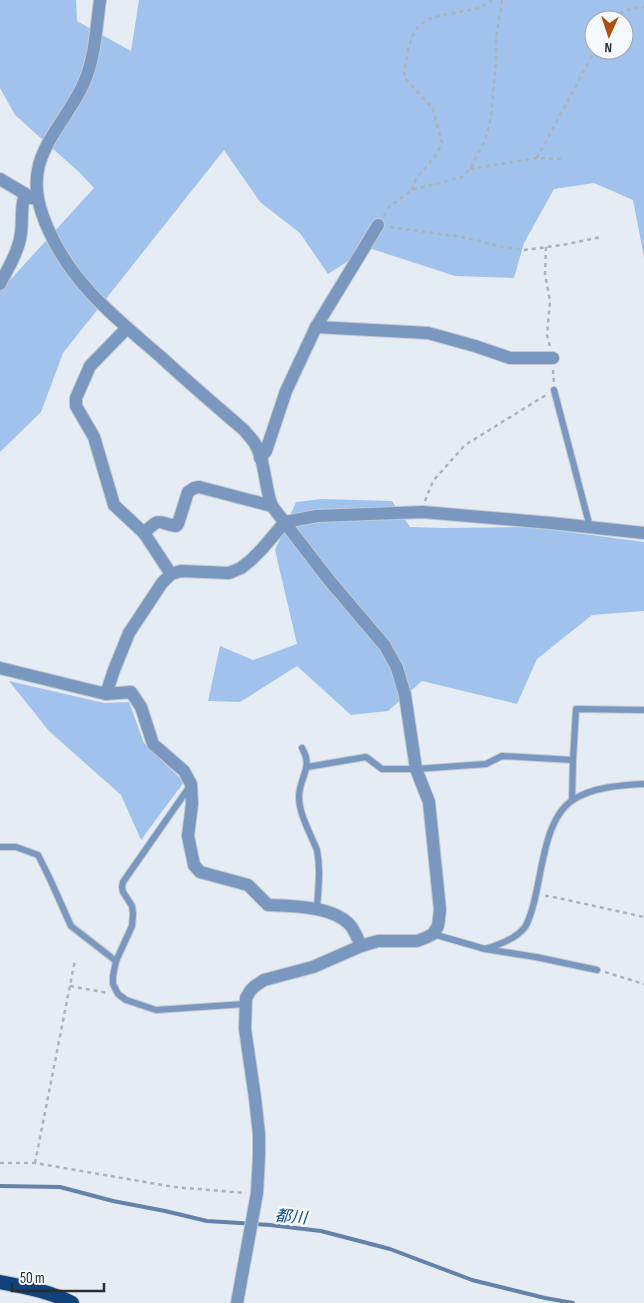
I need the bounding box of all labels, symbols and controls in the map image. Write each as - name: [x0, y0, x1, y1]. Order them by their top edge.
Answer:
- north arrow: [584, 10, 634, 60]
- text: N: [604, 39, 613, 56]
- water label: 都川: [274, 1207, 310, 1229]
- scale bar: [12, 1260, 105, 1292]
- text: 50 m: [20, 1269, 45, 1288]

